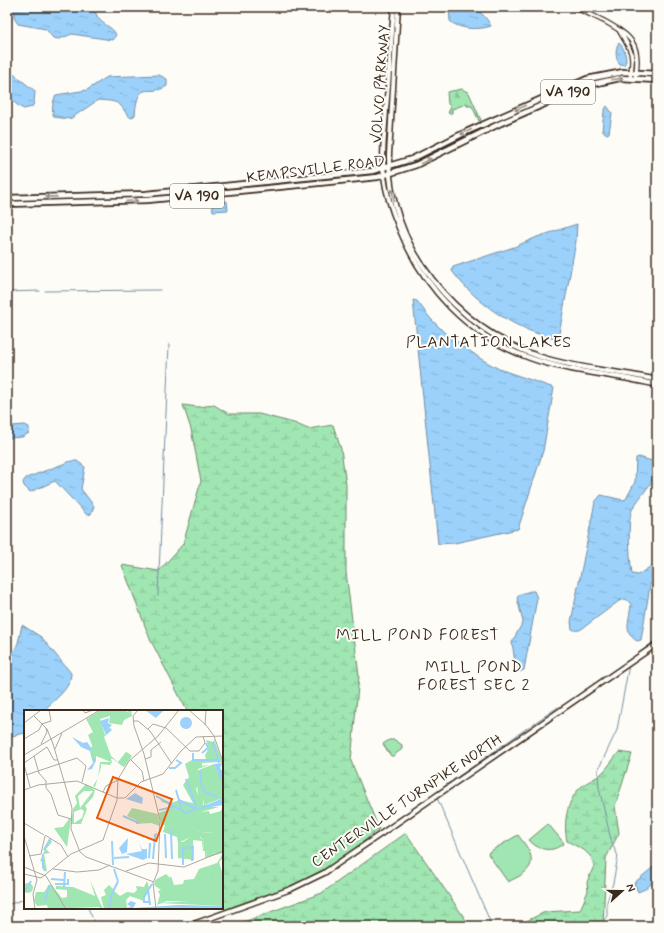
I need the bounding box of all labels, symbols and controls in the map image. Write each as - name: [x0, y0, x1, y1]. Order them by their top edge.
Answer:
- street label: VOLVO PARKWAY: [367, 24, 395, 144]
- one-way arrow: [610, 75, 623, 82]
- road number: VA 190: [541, 80, 595, 104]
- one-way arrow: [514, 105, 526, 112]
- one-way arrow: [460, 129, 472, 136]
- street label: KEMPSVILLE ROAD: [246, 152, 386, 188]
- one-way arrow: [420, 157, 432, 164]
- road number: VA 190: [170, 184, 224, 208]
- one-way arrow: [389, 189, 397, 202]
- one-way arrow: [45, 193, 58, 201]
- one-way arrow: [125, 197, 138, 204]
- district label: PLANTATION LAKES: [406, 332, 572, 353]
- district label: MILL POND FOREST: [336, 625, 500, 646]
- district label: MILL POND FOREST SEC 2: [418, 657, 530, 696]
- inset map: [24, 710, 223, 909]
- street label: CENTERVILLE TURNPIKE NORTH: [308, 729, 506, 872]
- north arrow: [602, 871, 642, 911]
- text: N: [623, 882, 638, 894]

